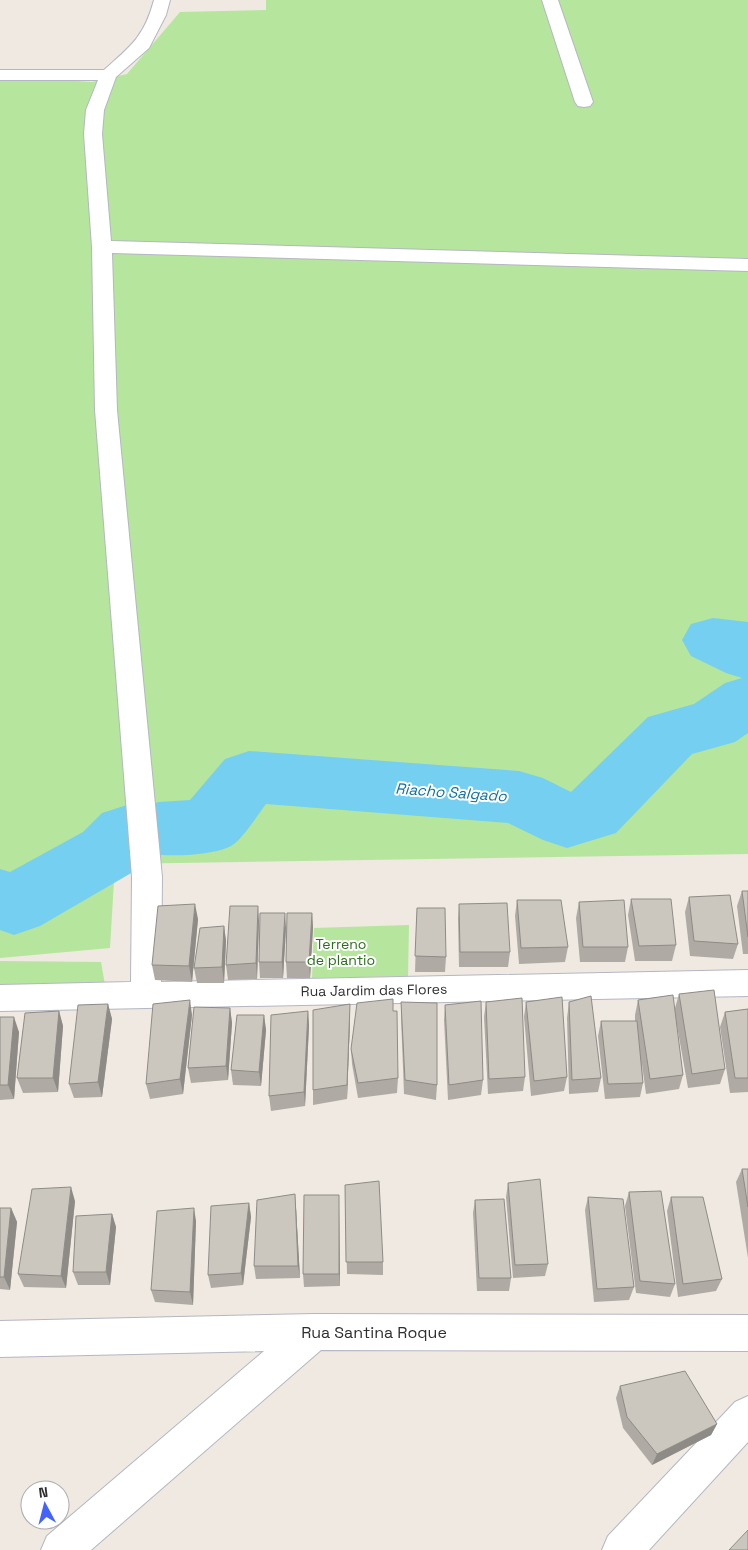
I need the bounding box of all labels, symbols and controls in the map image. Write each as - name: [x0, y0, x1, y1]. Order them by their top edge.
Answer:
- water label: Riacho Salgado: [395, 779, 508, 805]
- park label: Terreno de plantio: [307, 935, 375, 969]
- street label: Rua Jardim das Flores: [301, 980, 447, 1000]
- street label: Rua Santina Roque: [301, 1322, 447, 1343]
- north arrow: [20, 1480, 70, 1530]
- text: N: [38, 1483, 49, 1502]

